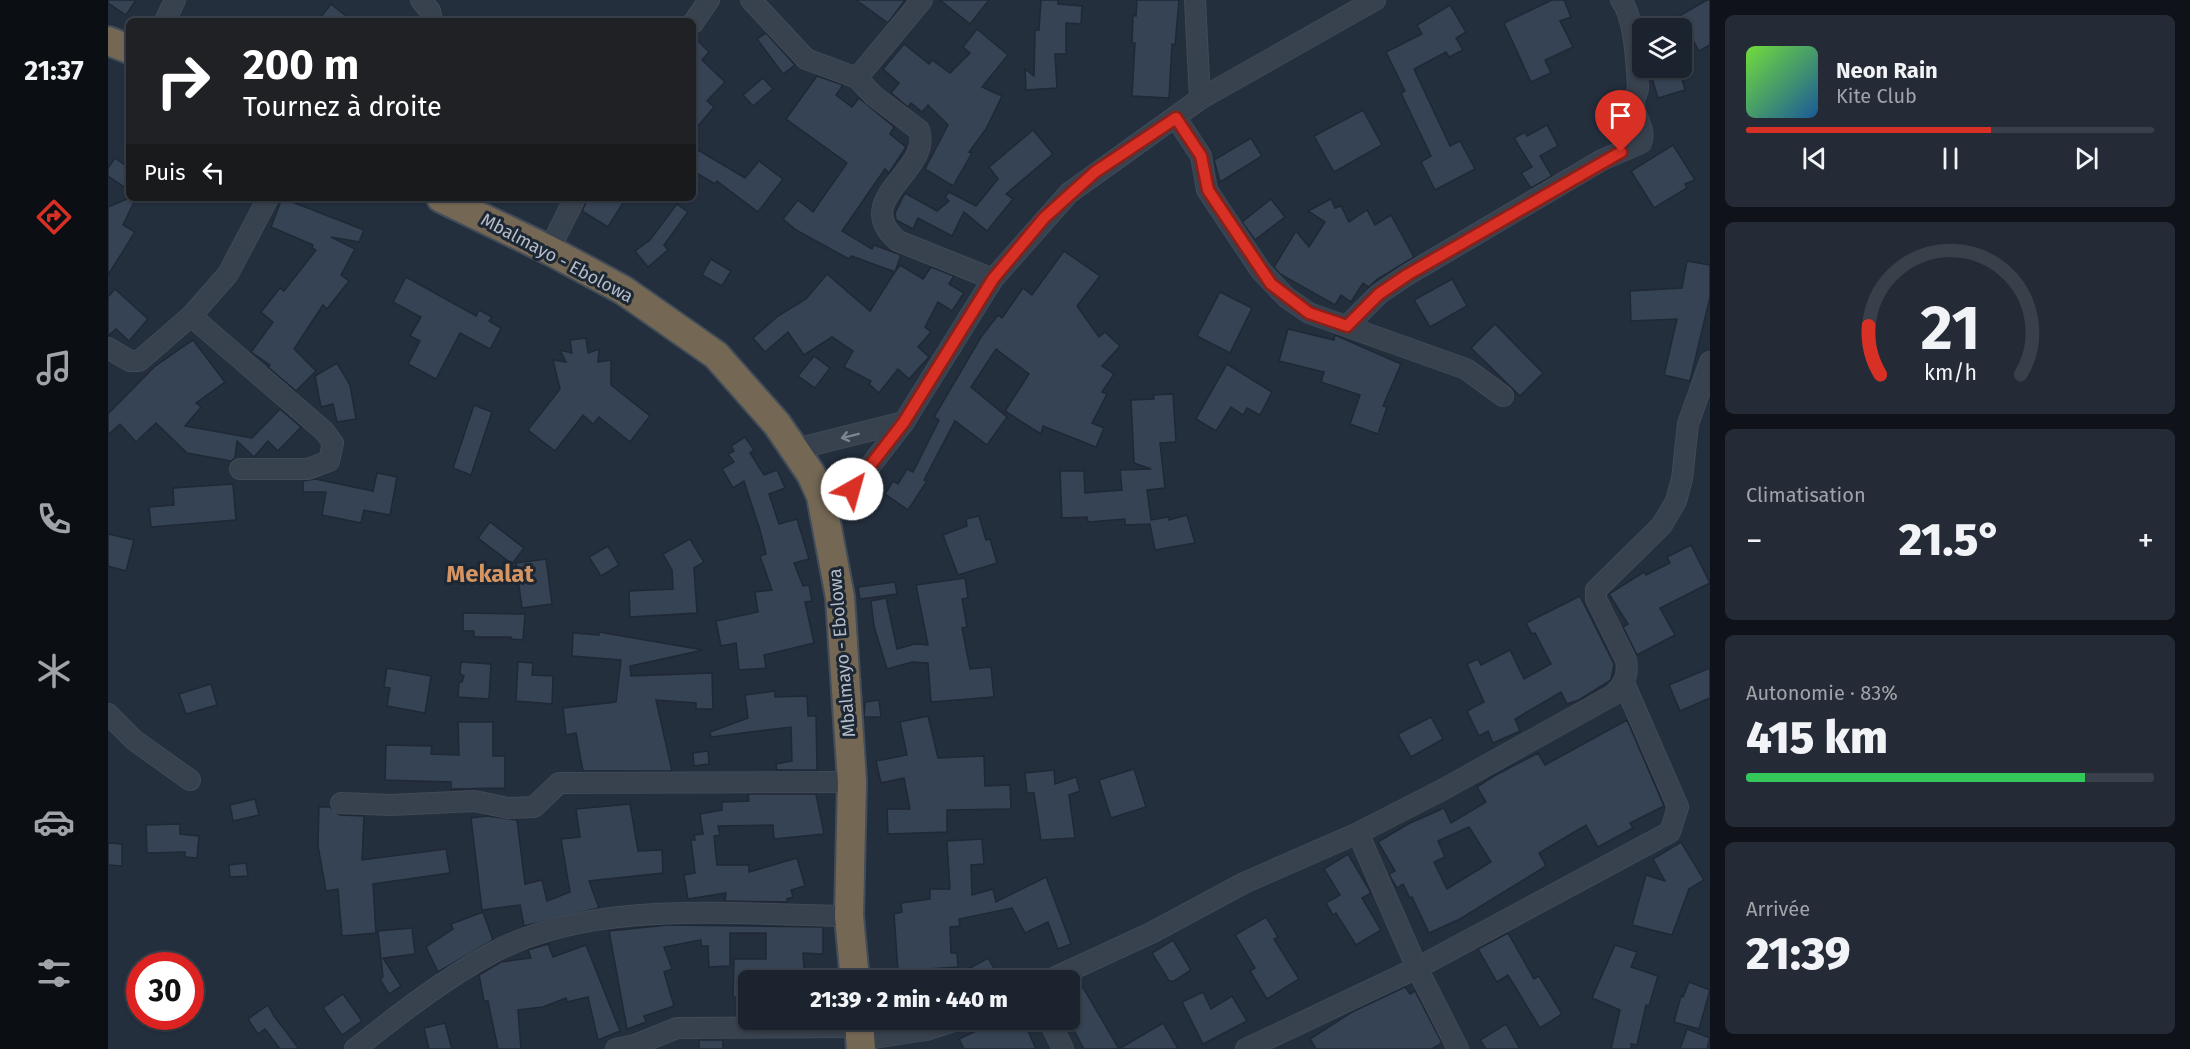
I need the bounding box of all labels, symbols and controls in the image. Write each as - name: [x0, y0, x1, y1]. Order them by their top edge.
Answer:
- map controls: [1632, 18, 1692, 78]
- button: layers: [1632, 18, 1692, 78]
- text: 200 m: [243, 40, 359, 90]
- icon: right: [144, 42, 222, 120]
- text: 21:37: [24, 55, 84, 87]
- text: Neon Rain: [1836, 57, 1938, 84]
- text: Kite Club: [1836, 84, 1917, 108]
- pin: [1595, 90, 1646, 152]
- text: Tournez à droite: [243, 91, 442, 123]
- icon: arrive: [1604, 99, 1637, 132]
- icon: previous: [1798, 142, 1831, 175]
- icon: pause: [1934, 142, 1967, 175]
- icon: next: [2070, 142, 2103, 175]
- icon: left: [197, 156, 230, 189]
- text: Puis: [144, 159, 185, 186]
- icon: directions: [33, 196, 75, 238]
- street label: Mbalmayo - Ebolowa: [477, 209, 637, 307]
- text: 21: [1920, 291, 1980, 366]
- icon: music: [33, 347, 75, 389]
- text: km/h: [1923, 360, 1977, 386]
- one-way arrow: [841, 430, 860, 442]
- position arrow: [820, 457, 884, 521]
- text: Climatisation: [1746, 483, 1866, 507]
- icon: phone: [33, 498, 75, 540]
- text: 21.5°: [1899, 513, 2001, 567]
- text: −: [1746, 521, 1763, 561]
- text: +: [2138, 521, 2154, 561]
- district label: Mekalat: [446, 560, 534, 588]
- street label: Mbalmayo - Ebolowa: [824, 568, 860, 738]
- icon: climate: [33, 650, 75, 692]
- text: Autonomie · 83%: [1746, 681, 1898, 705]
- text: 415 km: [1746, 711, 1888, 765]
- icon: car: [33, 801, 75, 843]
- text: Arrivée: [1746, 897, 1810, 921]
- text: 21:39: [1746, 927, 1850, 981]
- icon: filters: [33, 952, 75, 994]
- speed limit sign: 30: [126, 952, 204, 1030]
- text: 21:39 · 2 min · 440 m: [810, 986, 1008, 1013]

